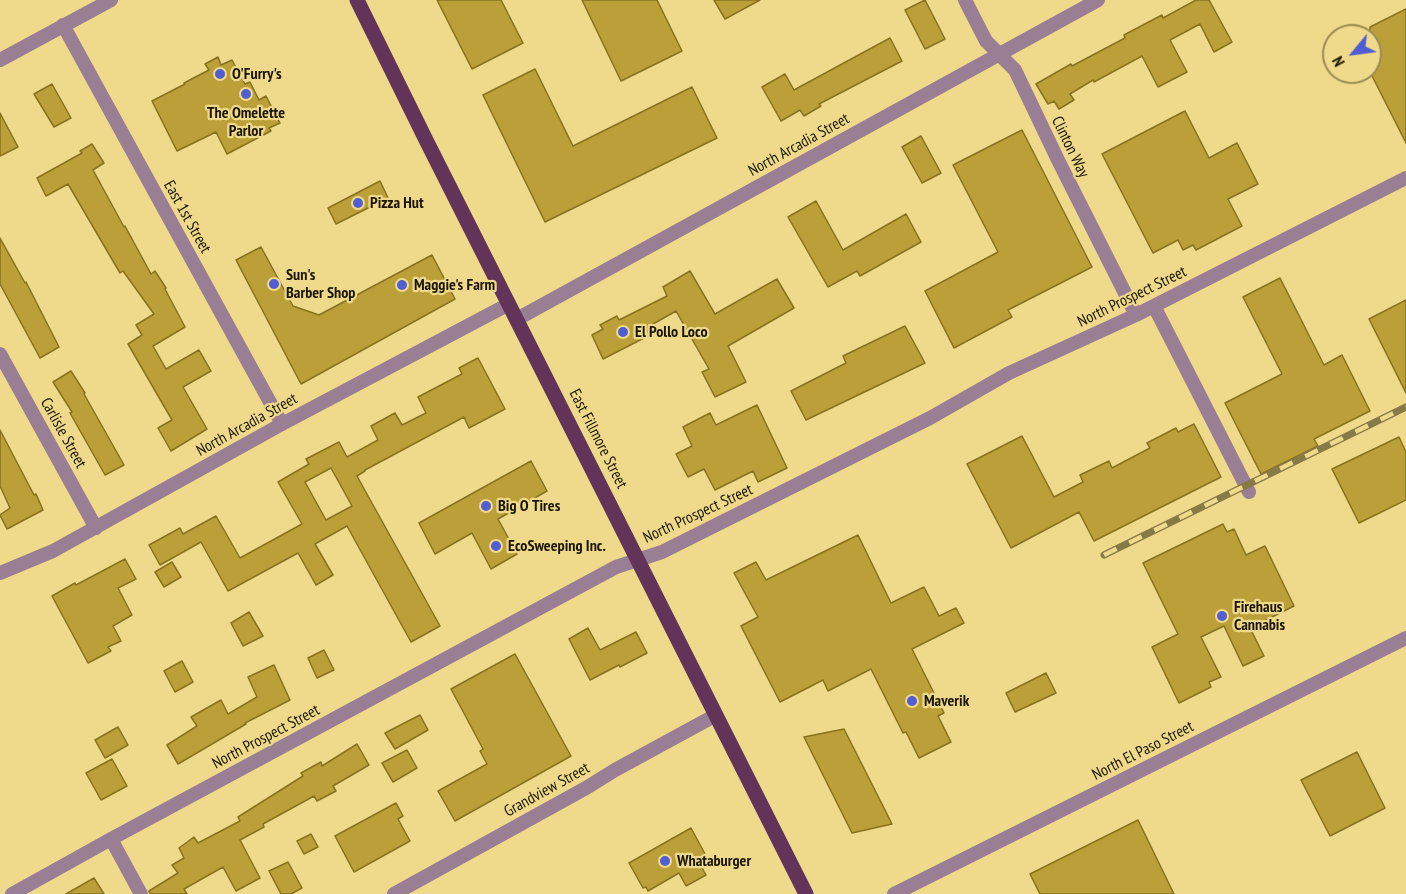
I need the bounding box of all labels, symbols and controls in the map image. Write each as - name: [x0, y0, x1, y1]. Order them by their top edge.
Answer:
- north arrow: [1322, 24, 1382, 84]
- text: N: [1327, 53, 1349, 70]
- place label: O'Furry's: [232, 64, 281, 84]
- marker: O'Furry's: [213, 67, 227, 81]
- marker: The Omelette Parlor: [239, 87, 253, 101]
- place label: The Omelette Parlor: [207, 103, 285, 141]
- street label: North Arcadia Street: [745, 109, 853, 181]
- street label: Clinton Way: [1047, 113, 1093, 181]
- street label: East 1st Street: [159, 177, 215, 257]
- place label: Pizza Hut: [370, 193, 424, 213]
- marker: Pizza Hut: [351, 196, 365, 210]
- street label: North Prospect Street: [1074, 262, 1190, 332]
- place label: Sun's Barber Shop: [286, 265, 356, 303]
- place label: Maggie's Farm: [414, 275, 495, 295]
- marker: Sun's Barber Shop: [267, 277, 281, 291]
- marker: Maggie's Farm: [395, 278, 409, 292]
- place label: El Pollo Loco: [635, 322, 707, 342]
- marker: El Pollo Loco: [616, 325, 630, 339]
- street label: East Fillmore Street: [565, 386, 631, 492]
- street label: North Arcadia Street: [193, 389, 301, 461]
- street label: Carlisle Street: [36, 395, 90, 471]
- street label: North Prospect Street: [640, 480, 756, 548]
- place label: Big O Tires: [498, 496, 560, 516]
- marker: Big O Tires: [479, 499, 493, 513]
- place label: EcoSweeping Inc.: [508, 536, 606, 556]
- marker: EcoSweeping Inc.: [489, 539, 503, 553]
- place label: Firehaus Cannabis: [1234, 597, 1285, 635]
- marker: Firehaus Cannabis: [1215, 609, 1229, 623]
- place label: Maverik: [924, 691, 969, 711]
- marker: Maverik: [905, 694, 919, 708]
- street label: North Prospect Street: [209, 701, 323, 773]
- street label: North El Paso Street: [1089, 717, 1197, 785]
- street label: Grandview Street: [501, 759, 593, 821]
- place label: Whataburger: [677, 851, 751, 871]
- marker: Whataburger: [658, 854, 672, 868]

